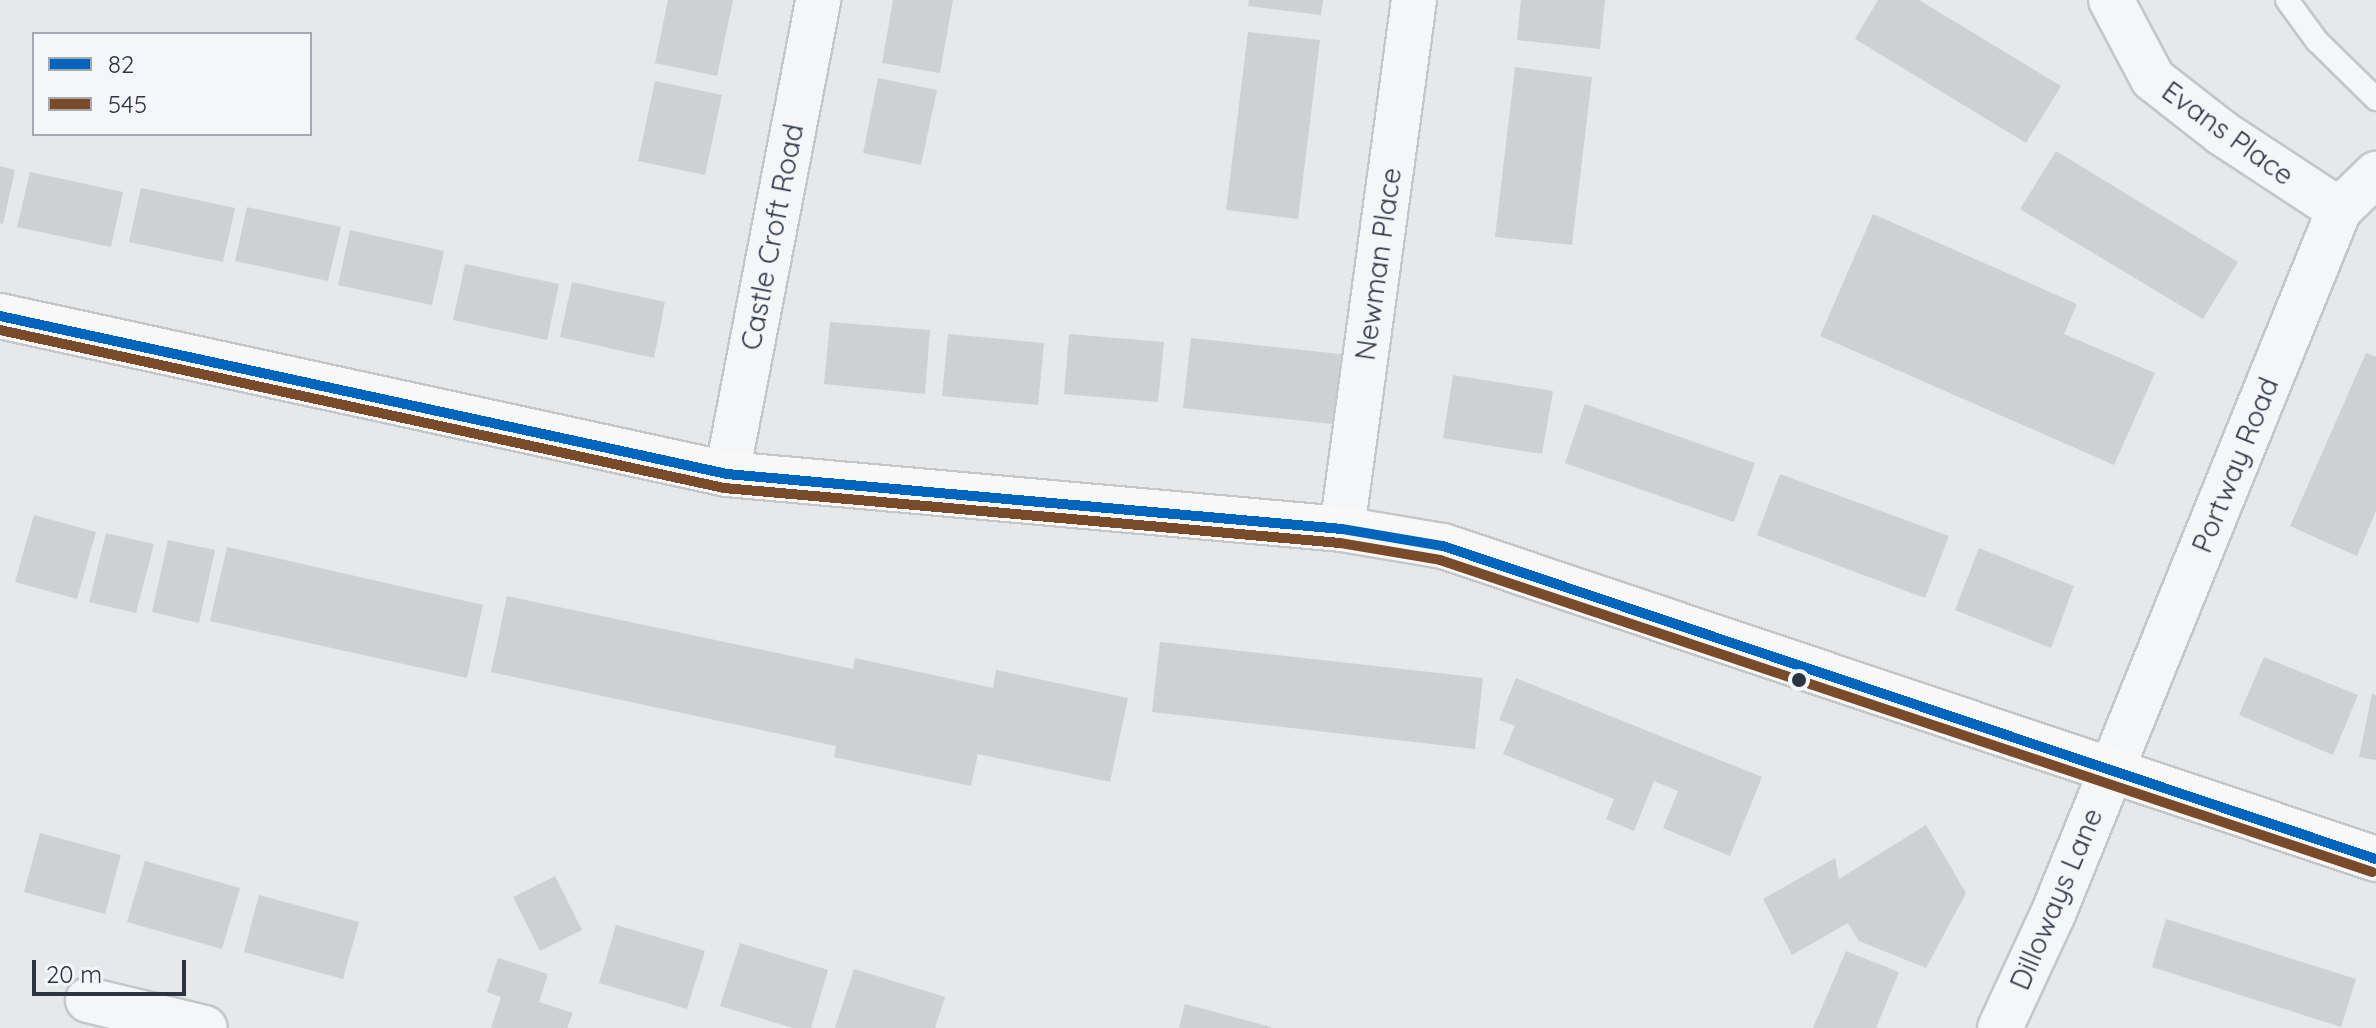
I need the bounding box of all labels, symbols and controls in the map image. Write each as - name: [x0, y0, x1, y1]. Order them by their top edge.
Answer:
- legend: [32, 32, 312, 136]
- text: 82: [108, 49, 134, 79]
- street label: Evans Place: [2156, 74, 2300, 192]
- text: 545: [108, 89, 147, 119]
- street label: Castle Croft Road: [734, 121, 810, 353]
- street label: Newman Place: [1348, 166, 1408, 362]
- street label: Portway Road: [2185, 373, 2285, 557]
- unlabelled marker: [1791, 672, 1807, 688]
- street label: Dilloways Lane: [2003, 803, 2109, 995]
- scale bar: [36, 944, 190, 994]
- text: 20 m: [46, 959, 102, 989]

